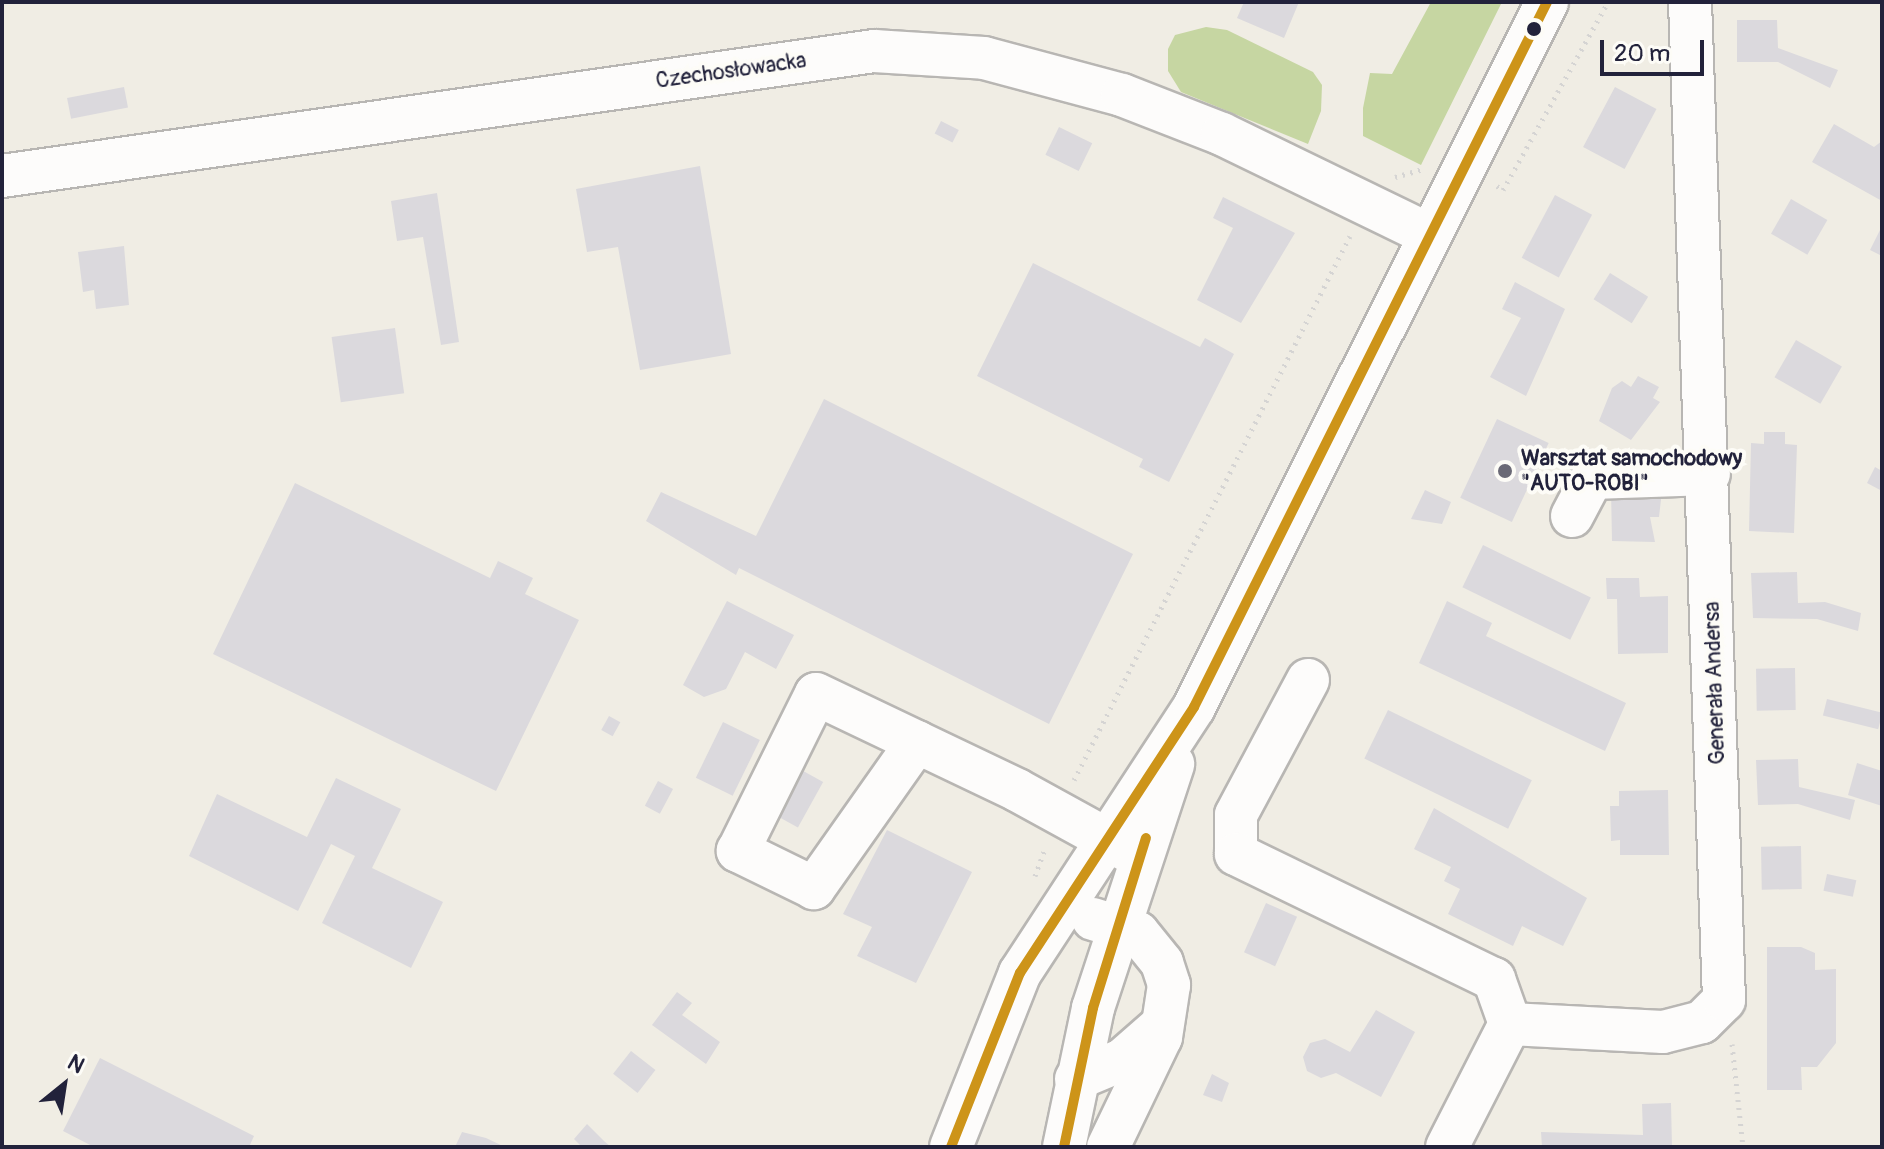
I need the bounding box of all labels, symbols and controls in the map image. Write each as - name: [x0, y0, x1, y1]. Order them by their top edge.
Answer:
- unlabelled marker: [1526, 21, 1542, 37]
- scale bar: [1604, 24, 1708, 74]
- text: 20 m: [1614, 39, 1670, 68]
- street label: Czechosłowacka: [654, 47, 808, 95]
- place label: Warsztat samochodowy "AUTO-ROBI": [1521, 445, 1742, 496]
- marker: Warsztat samochodowy "AUTO-ROBI": [1496, 462, 1514, 480]
- street label: Generała Andersa: [1699, 601, 1731, 765]
- north arrow: [24, 1045, 104, 1125]
- text: N: [63, 1048, 89, 1080]

